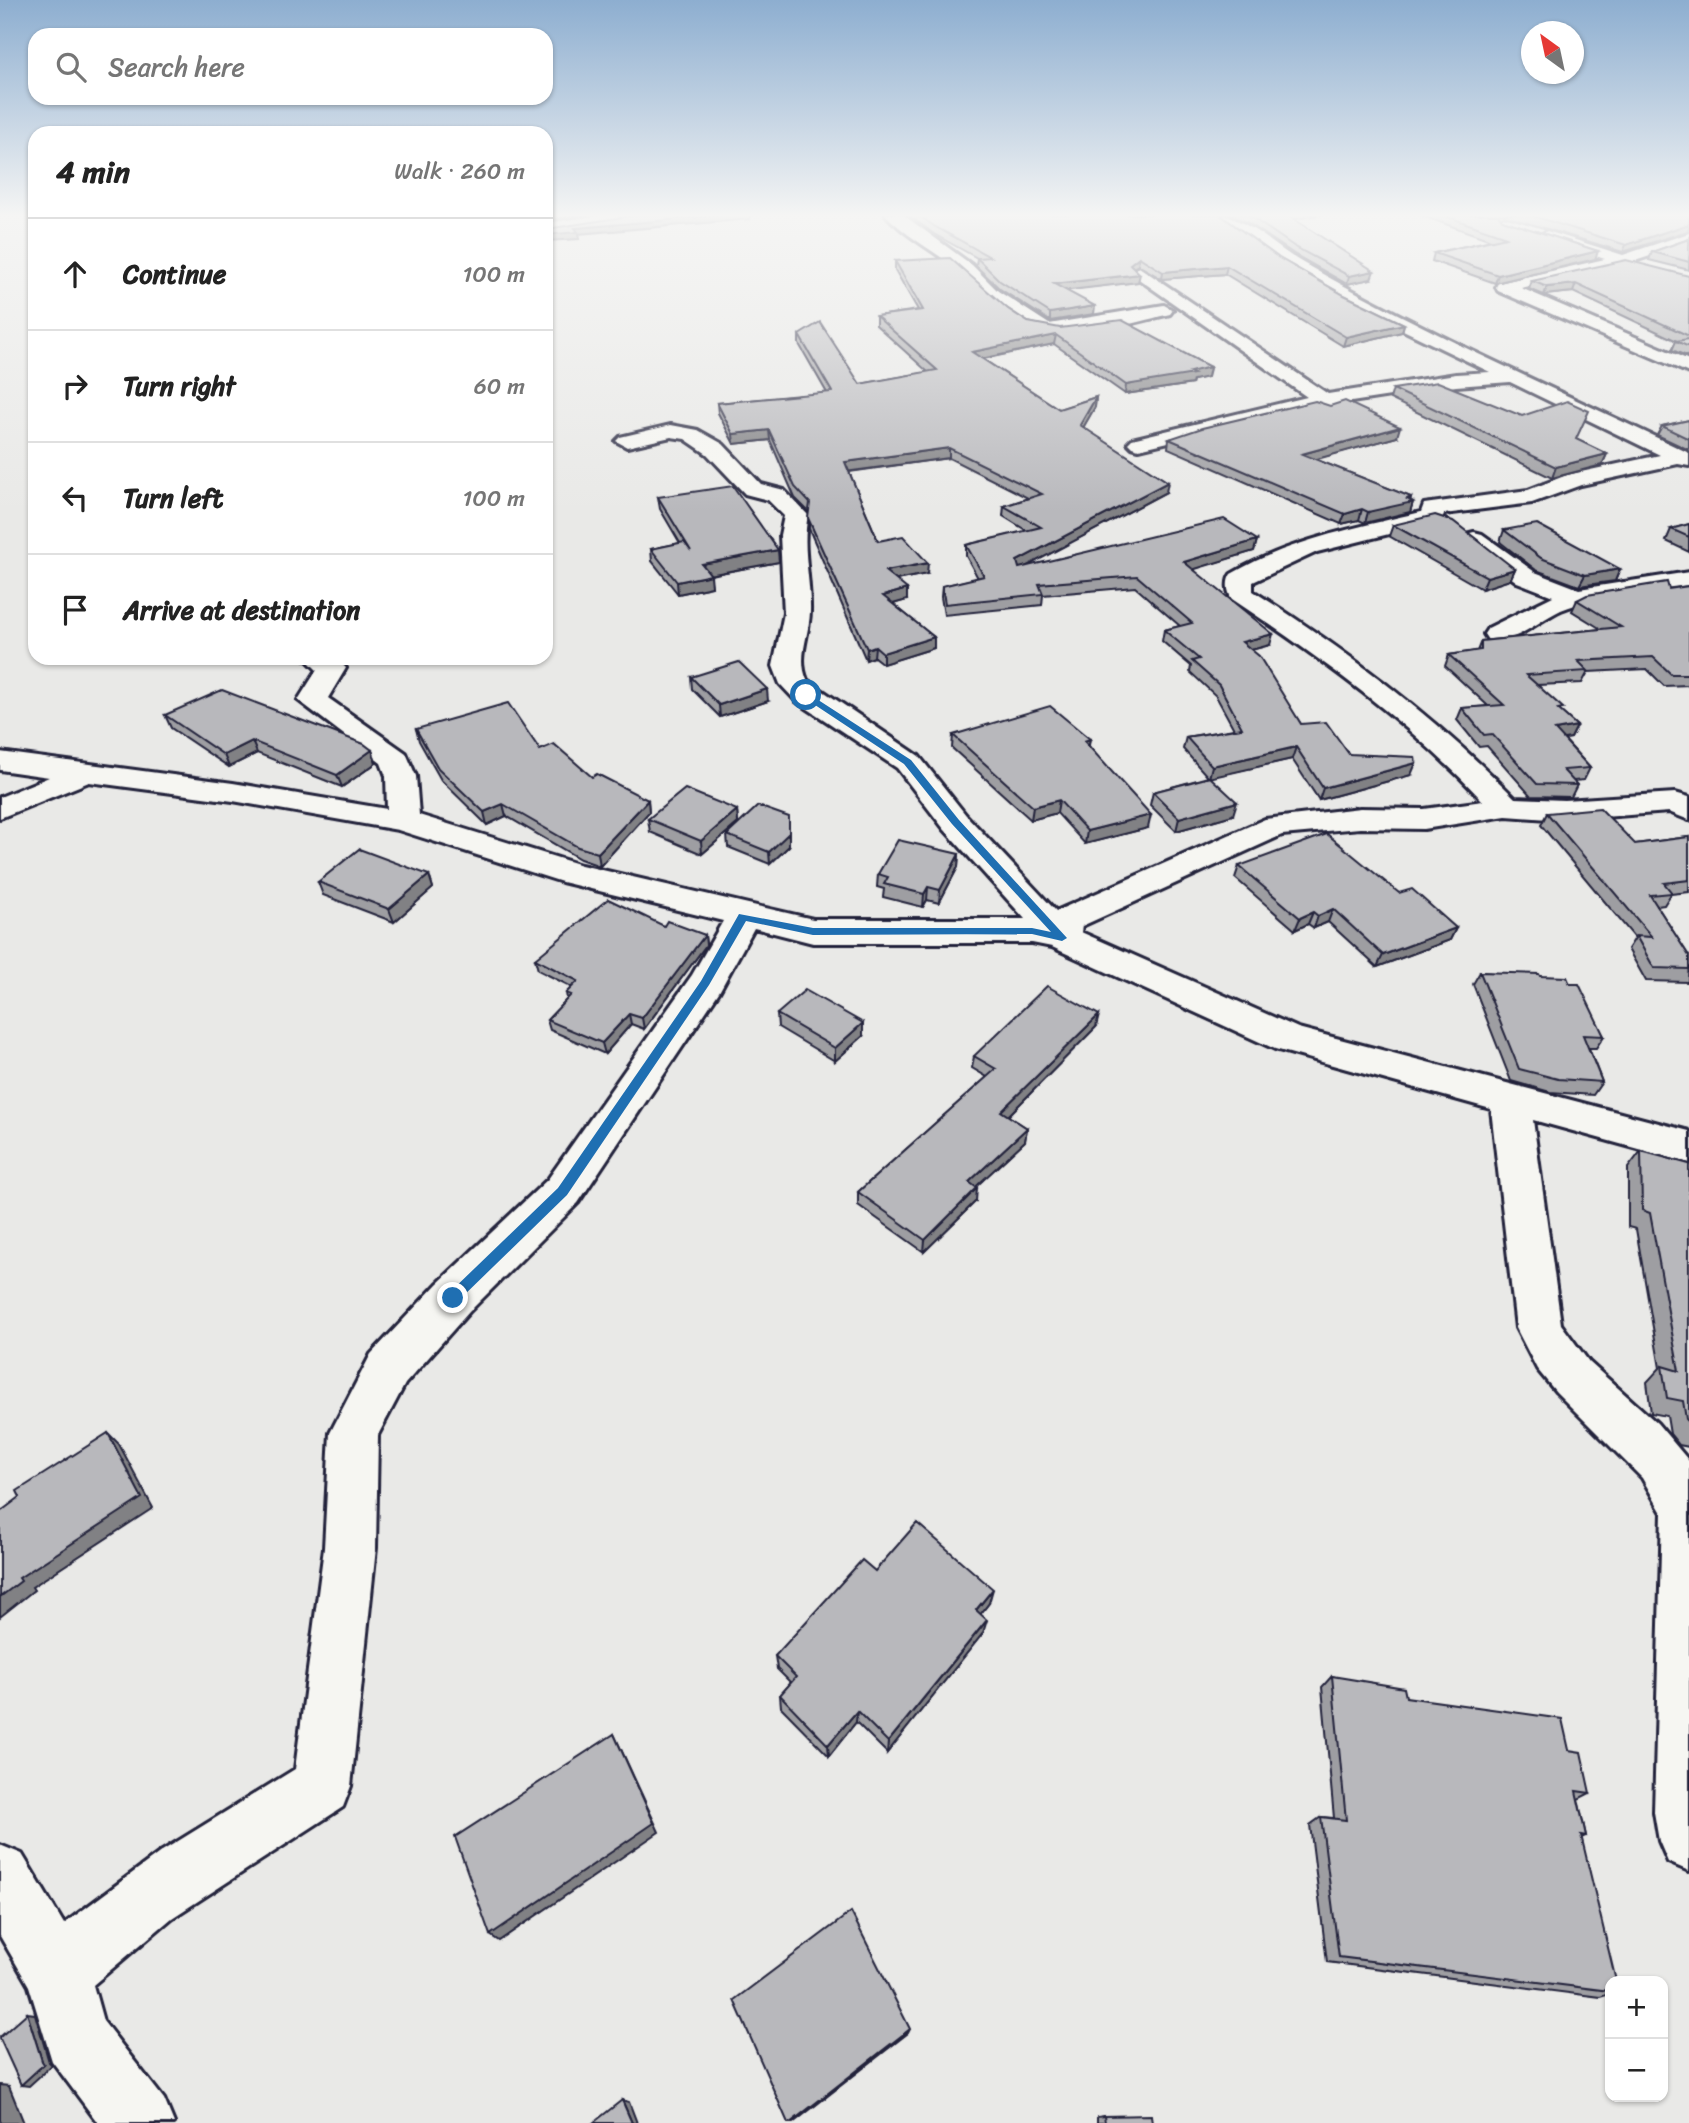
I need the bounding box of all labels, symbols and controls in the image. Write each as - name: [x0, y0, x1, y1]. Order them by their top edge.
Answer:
- north arrow: [1521, 21, 1584, 84]
- search box: [28, 28, 553, 105]
- text: Search here: [108, 44, 245, 90]
- icon: search: [52, 48, 90, 86]
- text: 4 min: [56, 145, 130, 199]
- text: Walk · 260 m: [394, 151, 525, 192]
- text: Continue: [123, 251, 226, 297]
- text: 100 m: [462, 254, 525, 295]
- icon: ahead: [56, 255, 94, 293]
- text: Turn right: [123, 363, 236, 409]
- text: 60 m: [474, 366, 525, 407]
- icon: right: [56, 367, 94, 405]
- text: Turn left: [123, 475, 223, 521]
- text: 100 m: [462, 478, 525, 519]
- icon: left: [56, 479, 94, 517]
- text: Arrive at destination: [123, 587, 360, 633]
- icon: arrive: [56, 591, 94, 629]
- route start: [790, 679, 821, 710]
- route end: [437, 1282, 468, 1313]
- map controls: [1605, 1976, 1668, 2102]
- button: +: [1605, 1976, 1668, 2039]
- button: −: [1605, 2039, 1668, 2102]

